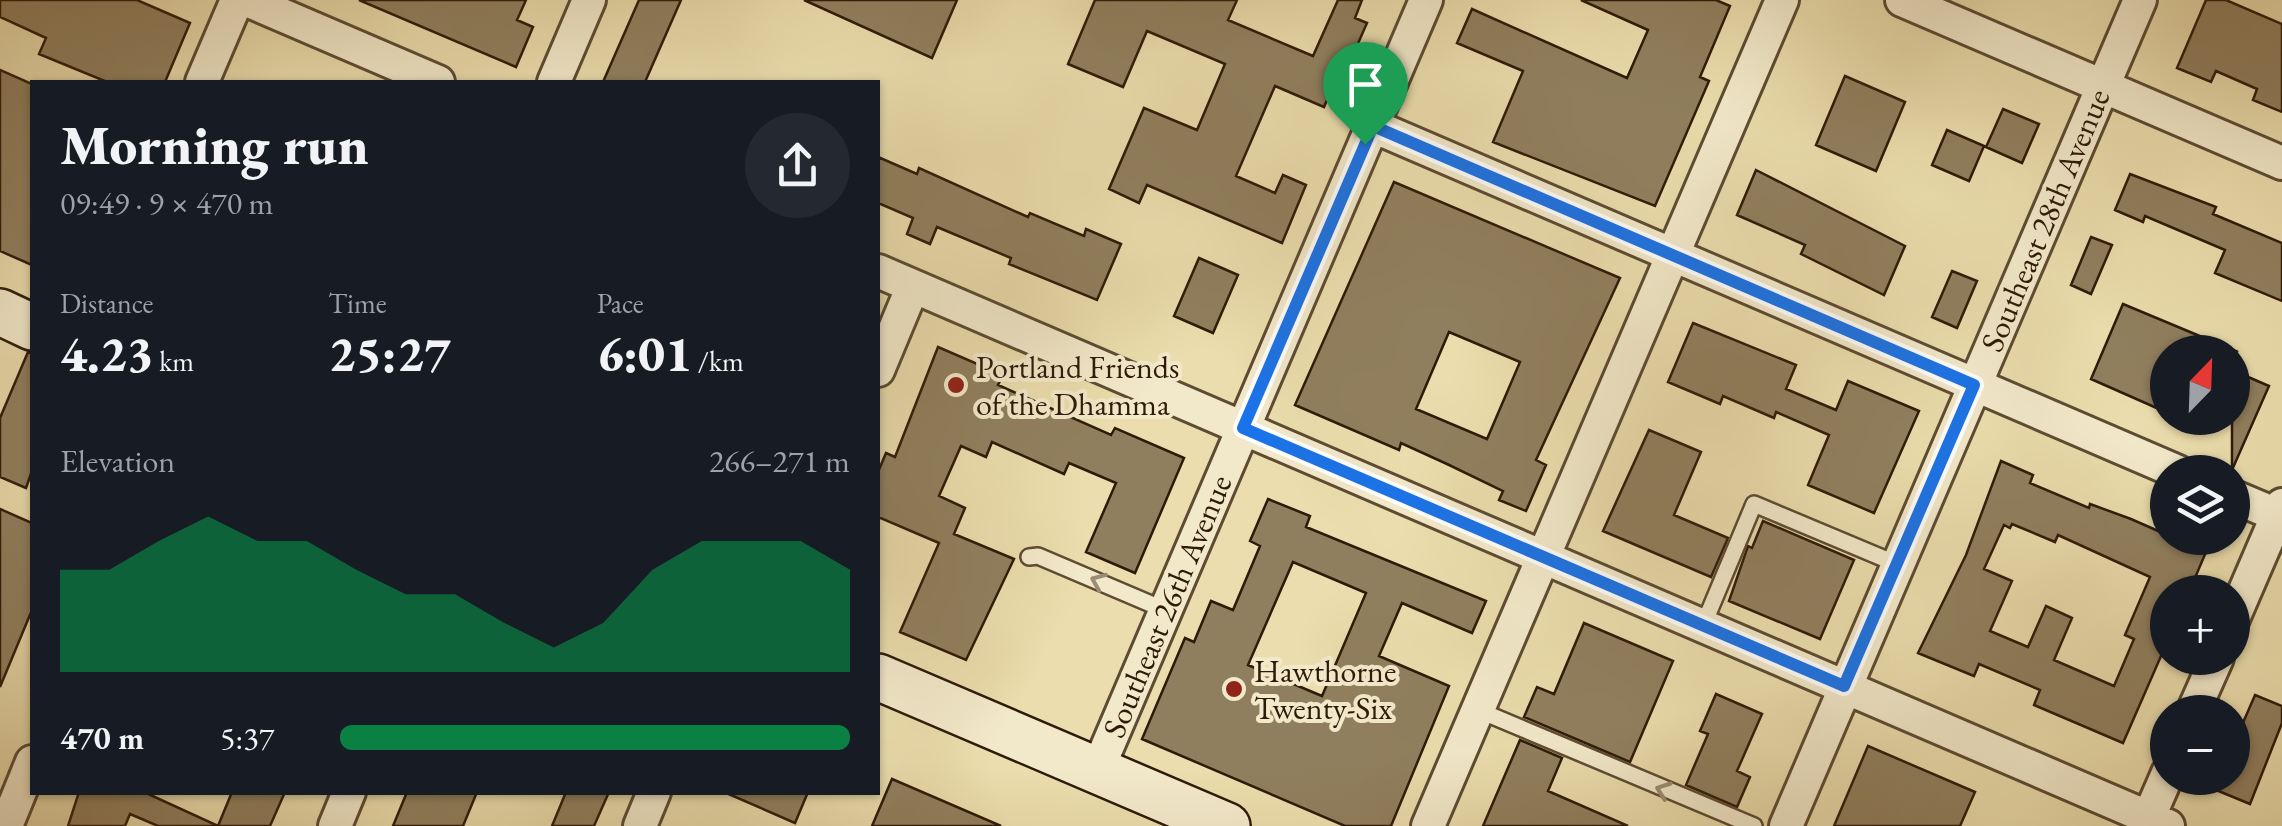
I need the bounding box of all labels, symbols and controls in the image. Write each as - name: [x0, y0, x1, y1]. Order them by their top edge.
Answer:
- pin: [1323, 42, 1408, 145]
- icon: arrive: [1338, 57, 1393, 112]
- street label: Southeast 28th Avenue: [1971, 82, 2119, 358]
- text: Morning run: [60, 109, 369, 180]
- button: share: [745, 113, 850, 218]
- text: 09:49 · 9 × 470 m: [60, 182, 273, 224]
- text: Distance: [60, 285, 154, 321]
- text: Time: [328, 285, 387, 321]
- text: Pace: [597, 285, 644, 321]
- text: 4.23: [60, 321, 154, 386]
- text: 25:27: [328, 321, 451, 386]
- text: 6:01: [597, 321, 692, 386]
- north arrow: [2150, 335, 2250, 435]
- map controls: [2150, 335, 2250, 795]
- text: km: [154, 343, 194, 379]
- text: /km: [692, 343, 744, 379]
- place label: Portland Friends of the Dhamma: [976, 346, 1179, 425]
- marker: Portland Friends of the Dhamma: [945, 374, 967, 396]
- text: Elevation: [60, 440, 175, 482]
- text: 266–271 m: [709, 440, 850, 482]
- button: layers: [2150, 455, 2250, 555]
- street label: Southeast 26th Avenue: [1093, 468, 1241, 744]
- one-way arrow: [1090, 573, 1107, 593]
- button: +: [2150, 575, 2250, 675]
- place label: Hawthorne Twenty-Six: [1254, 650, 1396, 729]
- marker: Hawthorne Twenty-Six: [1223, 678, 1245, 700]
- button: −: [2150, 695, 2250, 795]
- text: 470 m: [60, 717, 144, 759]
- text: 5:37: [220, 717, 274, 759]
- one-way arrow: [1656, 781, 1673, 802]

